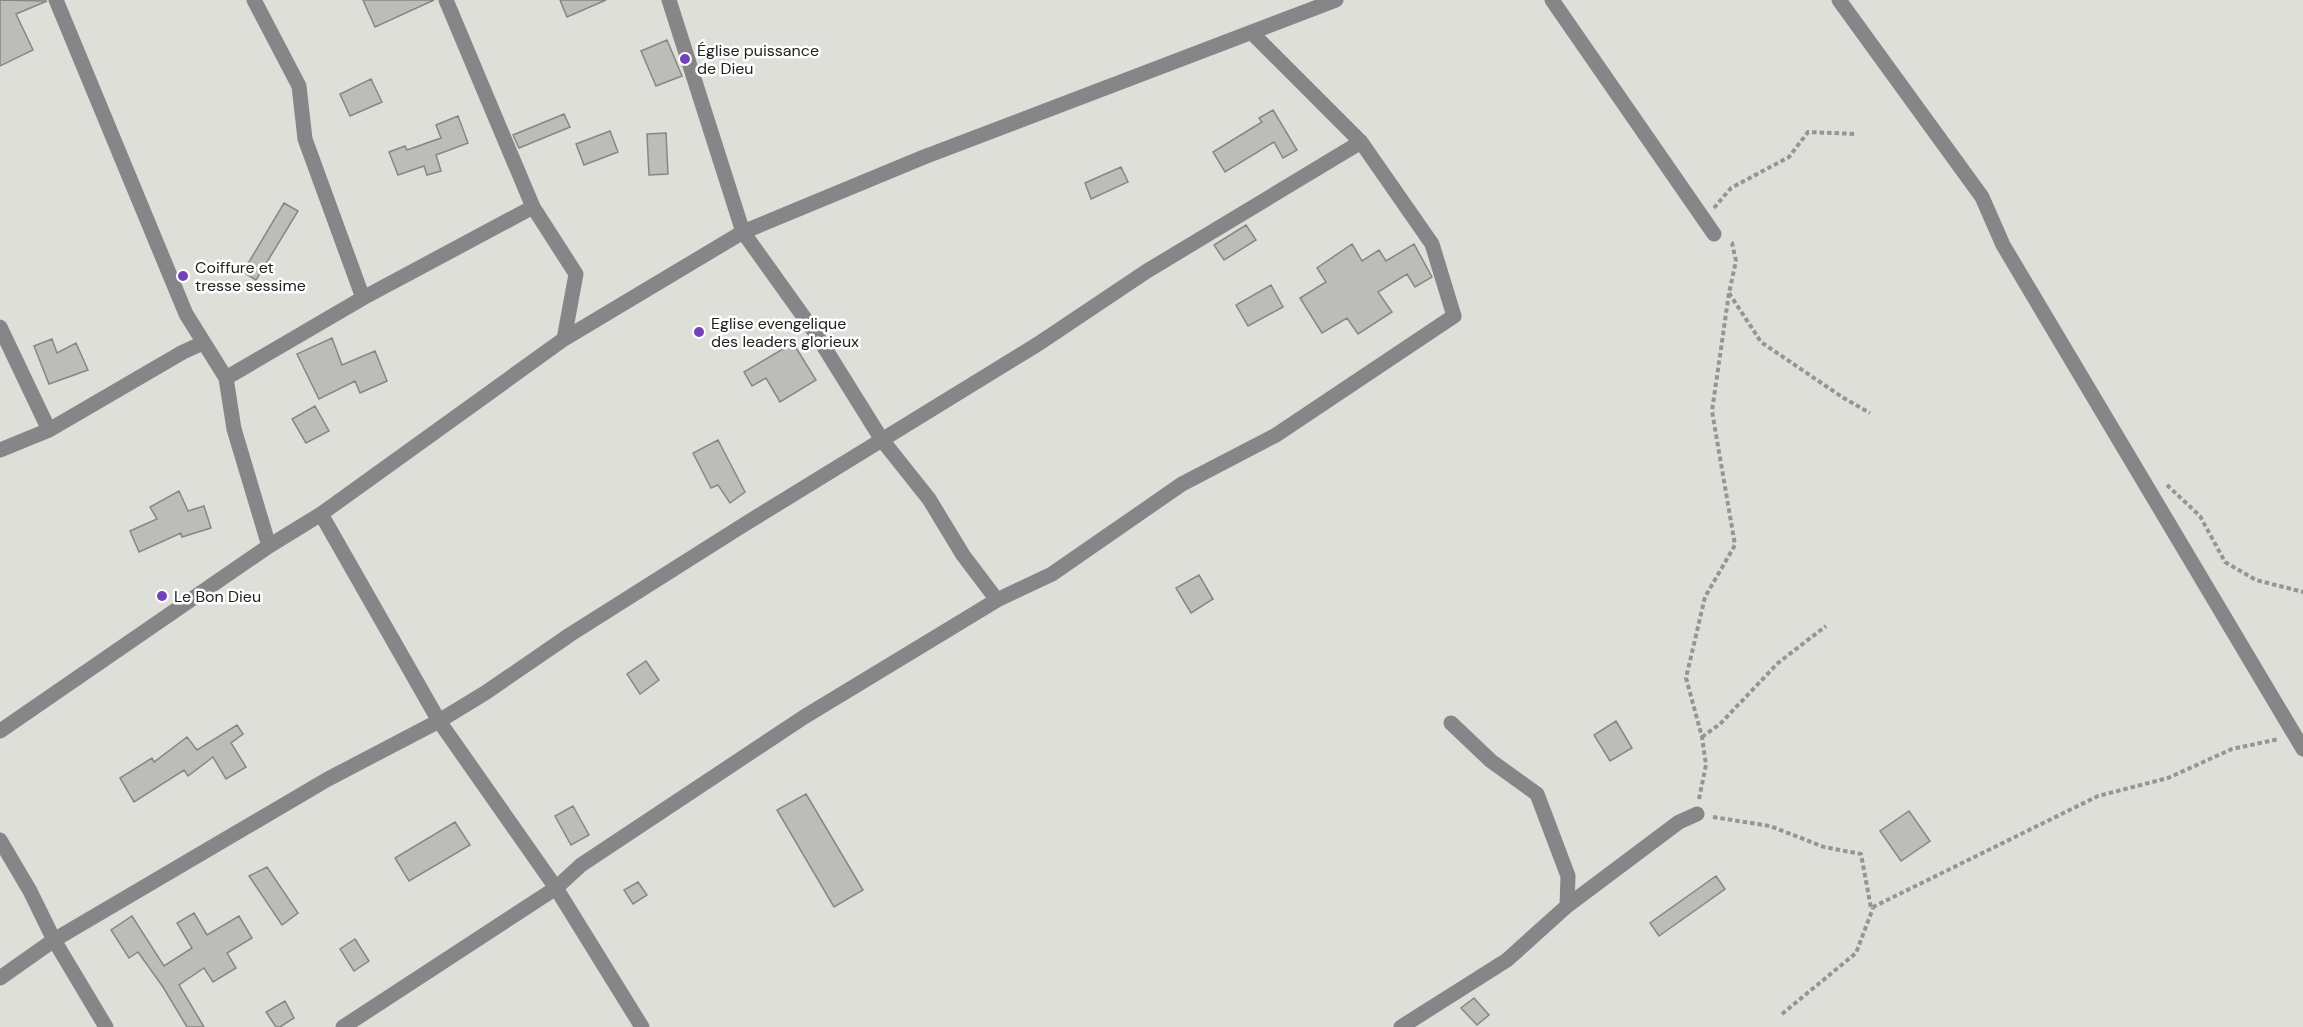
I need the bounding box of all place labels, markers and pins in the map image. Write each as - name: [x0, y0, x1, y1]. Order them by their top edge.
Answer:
- place label: Église puissance de Dieu: [697, 40, 819, 79]
- marker: Église puissance de Dieu: [678, 52, 692, 66]
- place label: Coiffure et tresse sessime: [195, 257, 306, 296]
- marker: Coiffure et tresse sessime: [176, 269, 190, 283]
- place label: Eglise evengelique des leaders glorieux: [711, 313, 859, 352]
- marker: Eglise evengelique des leaders glorieux: [692, 325, 706, 339]
- place label: Le Bon Dieu: [174, 586, 261, 607]
- marker: Le Bon Dieu: [155, 589, 169, 603]

